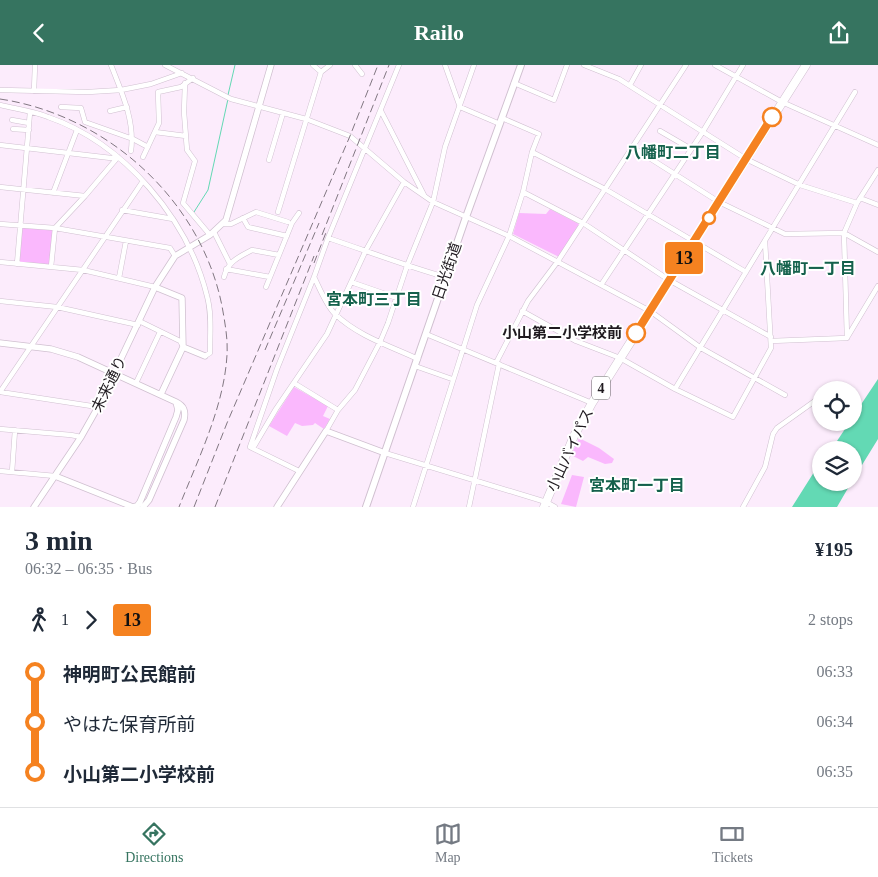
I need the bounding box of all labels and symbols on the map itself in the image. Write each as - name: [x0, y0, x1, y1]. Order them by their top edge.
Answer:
- unlabelled marker: [762, 107, 782, 127]
- district label: 八幡町二丁目: [625, 144, 721, 161]
- unlabelled marker: [702, 211, 716, 225]
- street label: 日光街道: [430, 240, 464, 302]
- line badge: 13: [662, 242, 706, 274]
- district label: 八幡町一丁目: [760, 260, 856, 277]
- district label: 宮本町三丁目: [326, 291, 422, 308]
- marker: 小山第二小学校前: [626, 323, 646, 343]
- place label: 小山第二小学校前: [502, 324, 622, 341]
- street label: 未来通り: [89, 354, 129, 414]
- road number: 4: [592, 377, 610, 399]
- street label: 小山バイパス: [544, 406, 596, 494]
- district label: 宮本町一丁目: [589, 477, 685, 494]

